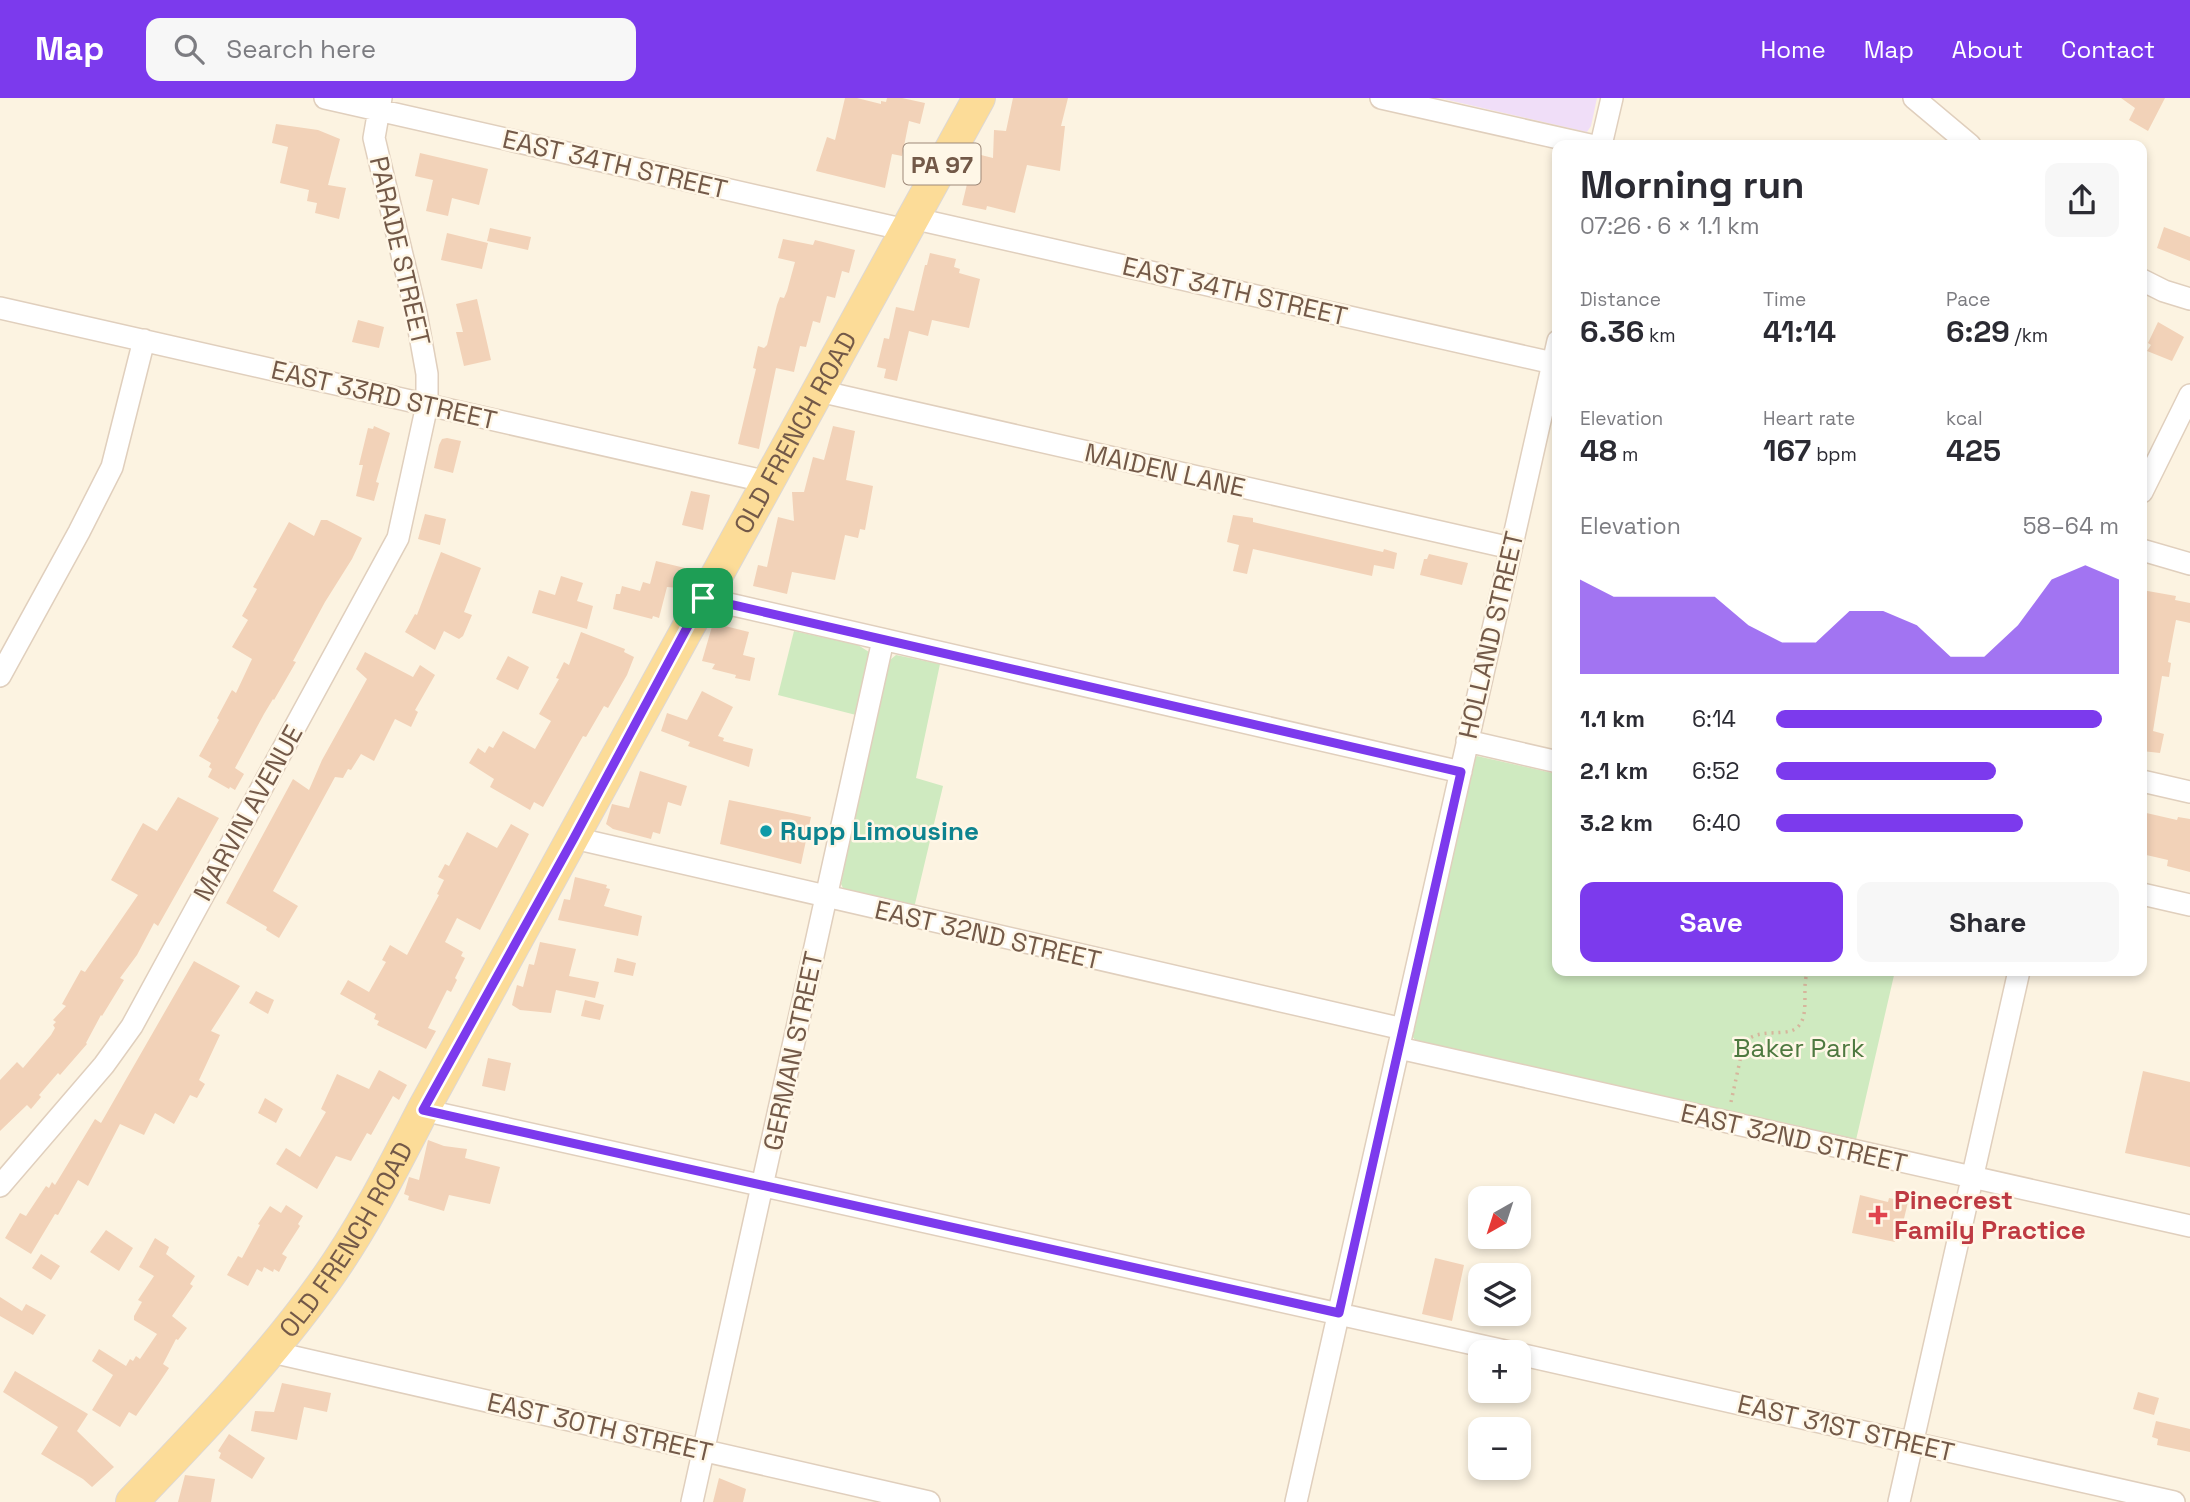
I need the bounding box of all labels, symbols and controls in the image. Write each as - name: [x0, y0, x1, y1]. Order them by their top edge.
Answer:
- search box: [146, 18, 636, 81]
- text: Map: [35, 28, 104, 70]
- icon: search: [170, 30, 208, 68]
- text: Search here: [226, 32, 376, 66]
- text: Home: [1760, 34, 1826, 65]
- text: Map: [1864, 34, 1914, 65]
- text: About: [1952, 34, 2023, 65]
- text: Contact: [2061, 34, 2155, 65]
- street label: EAST 34TH STREET: [499, 122, 731, 206]
- road number: PA 97: [904, 144, 981, 184]
- street label: PARADE STREET: [362, 153, 438, 349]
- text: Morning run: [1580, 161, 1805, 209]
- button: share: [2045, 163, 2119, 237]
- text: 07:26 · 6 × 1.1 km: [1580, 211, 1760, 241]
- street label: EAST 34TH STREET: [1119, 249, 1351, 333]
- text: Distance: [1580, 287, 1661, 312]
- text: Time: [1763, 287, 1806, 312]
- text: Pace: [1946, 287, 1990, 312]
- text: 6.36: [1580, 312, 1644, 351]
- text: 41:14: [1763, 312, 1836, 351]
- text: 6:29: [1946, 312, 2010, 351]
- text: km: [1644, 323, 1676, 348]
- text: /km: [2010, 323, 2048, 348]
- street label: OLD FRENCH ROAD: [726, 325, 864, 539]
- street label: EAST 33RD STREET: [268, 353, 500, 437]
- text: Elevation: [1580, 406, 1663, 431]
- text: Heart rate: [1763, 406, 1855, 431]
- text: kcal: [1946, 406, 1983, 431]
- text: 48: [1580, 431, 1617, 470]
- text: 167: [1763, 431, 1811, 470]
- text: 425: [1946, 431, 2001, 470]
- street label: MAIDEN LANE: [1082, 435, 1248, 505]
- text: m: [1617, 442, 1638, 467]
- text: bpm: [1811, 442, 1857, 467]
- text: Elevation: [1580, 511, 1681, 541]
- text: 58–64 m: [2023, 511, 2119, 541]
- street label: HOLLAND STREET: [1451, 528, 1531, 742]
- pin: [673, 568, 733, 628]
- icon: arrive: [684, 579, 722, 617]
- text: 1.1 km: [1580, 704, 1645, 734]
- text: 6:14: [1692, 704, 1736, 734]
- street label: MARVIN AVENUE: [186, 719, 310, 907]
- text: 2.1 km: [1580, 756, 1648, 786]
- text: 6:52: [1692, 756, 1739, 786]
- text: 3.2 km: [1580, 808, 1653, 838]
- text: 6:40: [1692, 808, 1741, 838]
- place label: Rupp Limousine: [780, 814, 979, 848]
- marker: Rupp Limousine: [758, 823, 774, 839]
- button: Save: [1580, 882, 1843, 962]
- button: Share: [1857, 882, 2119, 962]
- street label: EAST 32ND STREET: [871, 892, 1105, 978]
- street label: GERMAN STREET: [755, 948, 831, 1154]
- park label: Baker Park: [1733, 1031, 1865, 1065]
- street label: EAST 32ND STREET: [1677, 1095, 1911, 1181]
- street label: OLD FRENCH ROAD: [271, 1136, 421, 1344]
- place label: Pinecrest Family Practice: [1894, 1183, 2086, 1247]
- north arrow: [1468, 1186, 1531, 1250]
- map controls: [1468, 1186, 1531, 1480]
- marker: Pinecrest Family Practice: [1868, 1205, 1888, 1225]
- button: layers: [1468, 1263, 1531, 1326]
- button: +: [1468, 1340, 1531, 1403]
- street label: EAST 30TH STREET: [484, 1385, 716, 1469]
- street label: EAST 31ST STREET: [1734, 1387, 1958, 1469]
- button: −: [1468, 1417, 1531, 1480]

